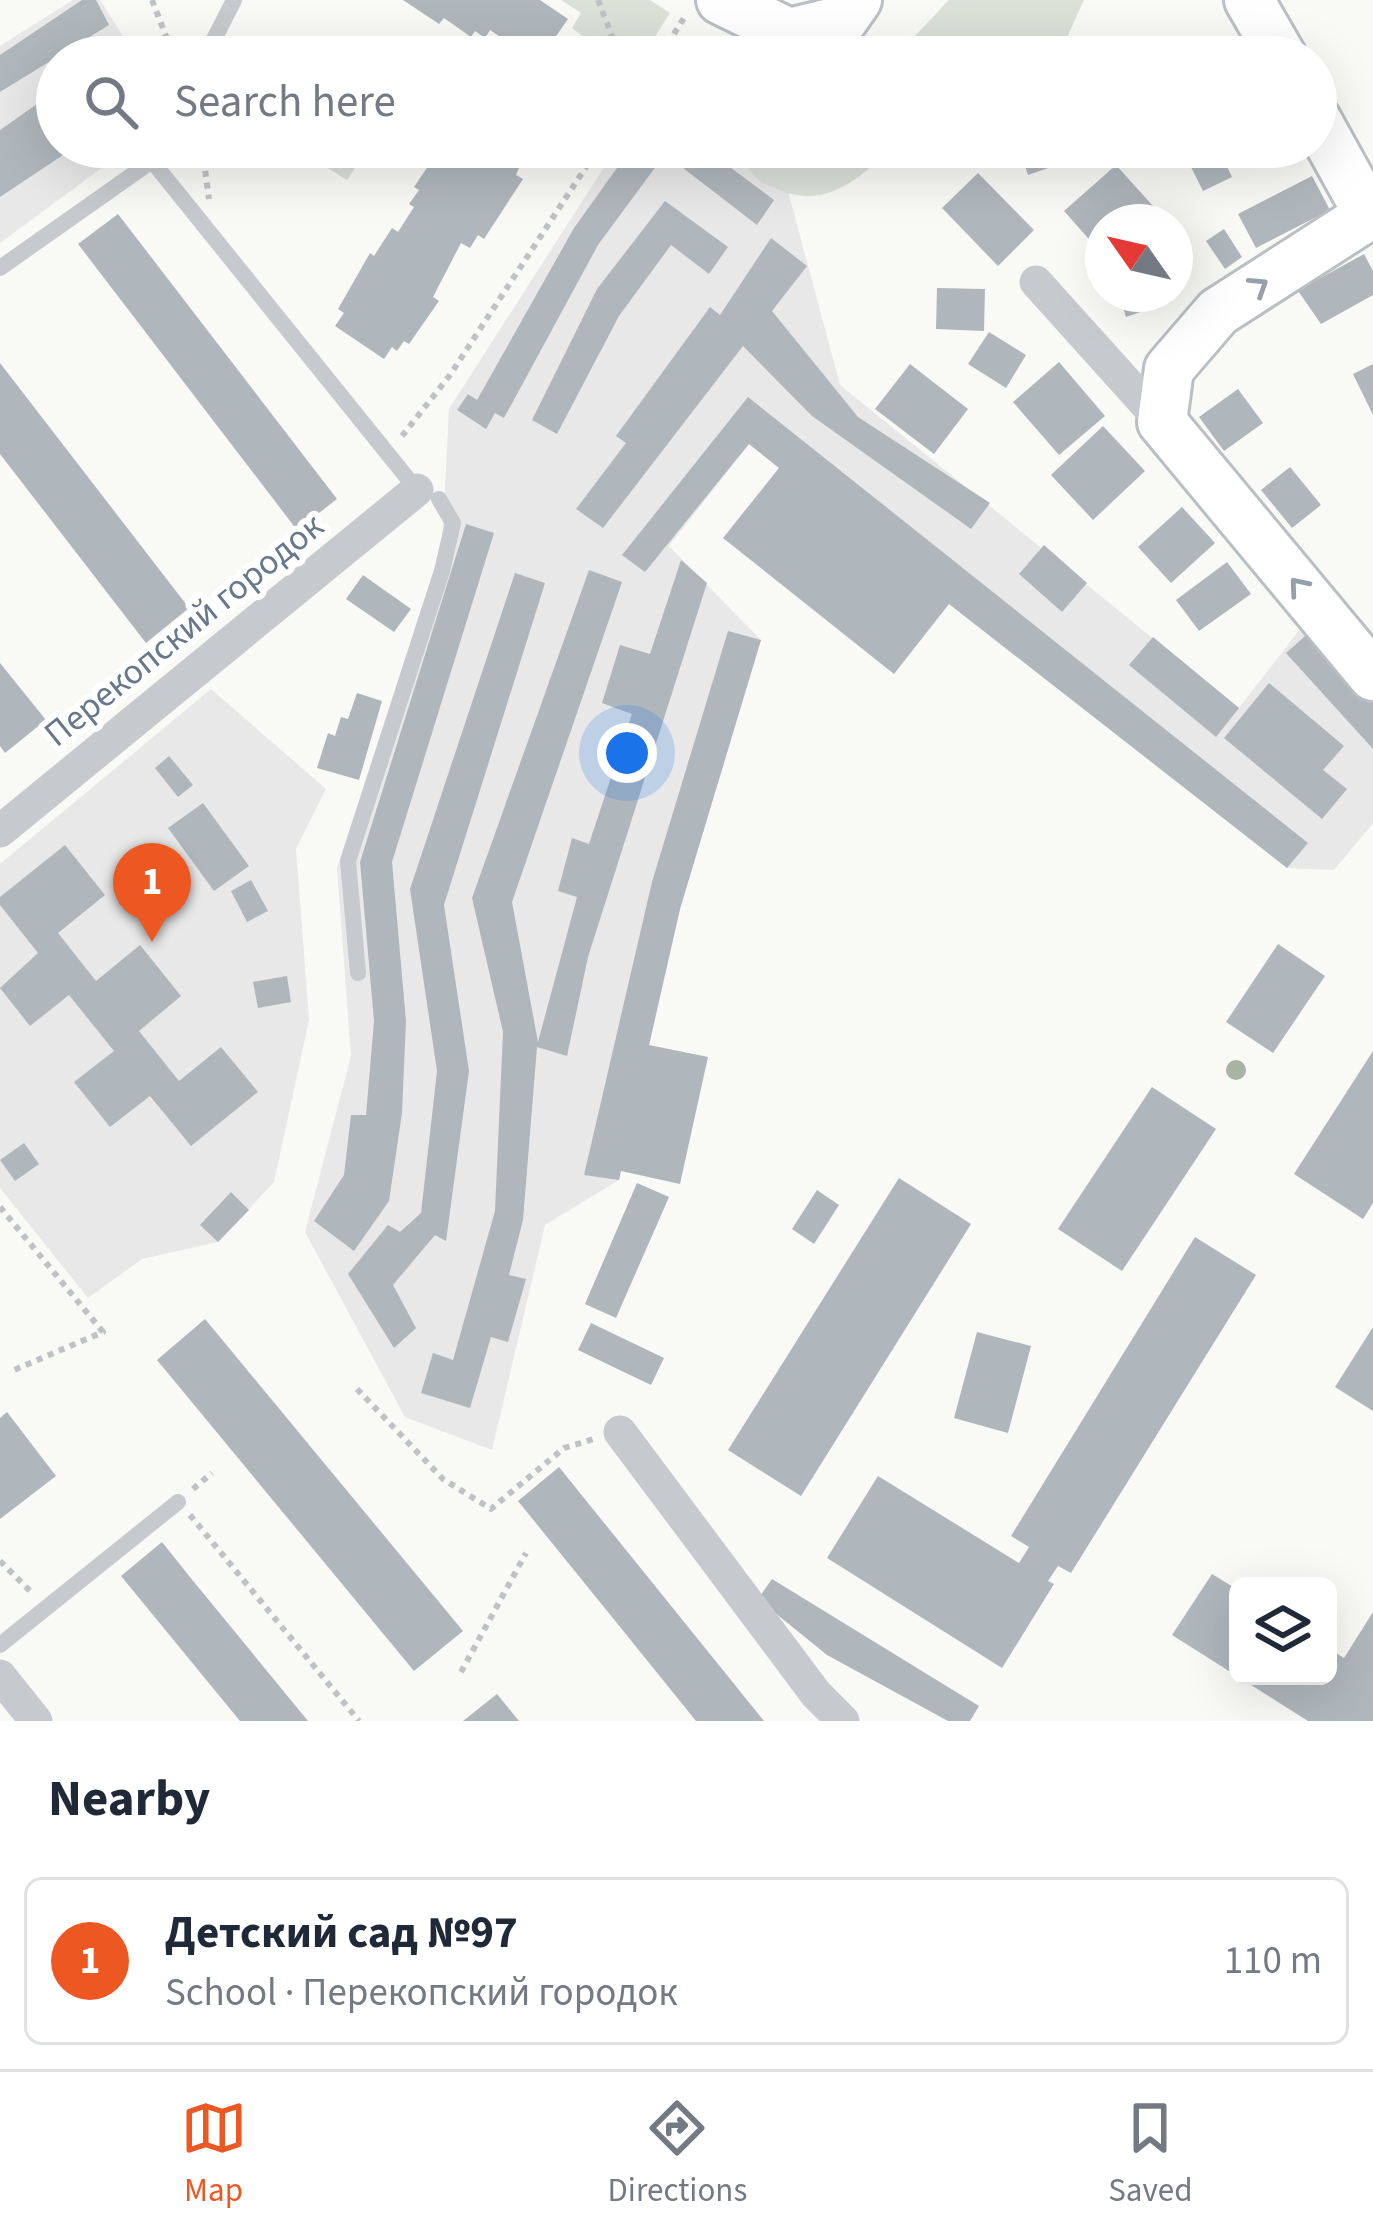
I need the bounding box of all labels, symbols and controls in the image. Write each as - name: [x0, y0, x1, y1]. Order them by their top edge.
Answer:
- search box: [36, 36, 1337, 168]
- icon: search: [78, 69, 144, 135]
- text: Search here: [174, 70, 396, 134]
- north arrow: [1085, 204, 1193, 312]
- one-way arrow: [1245, 278, 1267, 300]
- street label: Перекопский городок: [33, 501, 335, 759]
- one-way arrow: [1291, 578, 1313, 600]
- your location: [597, 723, 657, 783]
- pin: 1: [113, 843, 191, 942]
- map controls: [1229, 1577, 1337, 1685]
- button: layers: [1229, 1577, 1337, 1685]
- text: Nearby: [48, 1763, 210, 1835]
- text: Детский сад №97: [165, 1901, 518, 1965]
- text: 1: [80, 1933, 100, 1989]
- text: 110 m: [1224, 1933, 1322, 1989]
- text: School · Перекопский городок: [165, 1965, 678, 2021]
- tab: Map: [181, 2095, 247, 2214]
- tab: Directions: [608, 2095, 747, 2214]
- tab: Saved: [1108, 2095, 1192, 2214]

